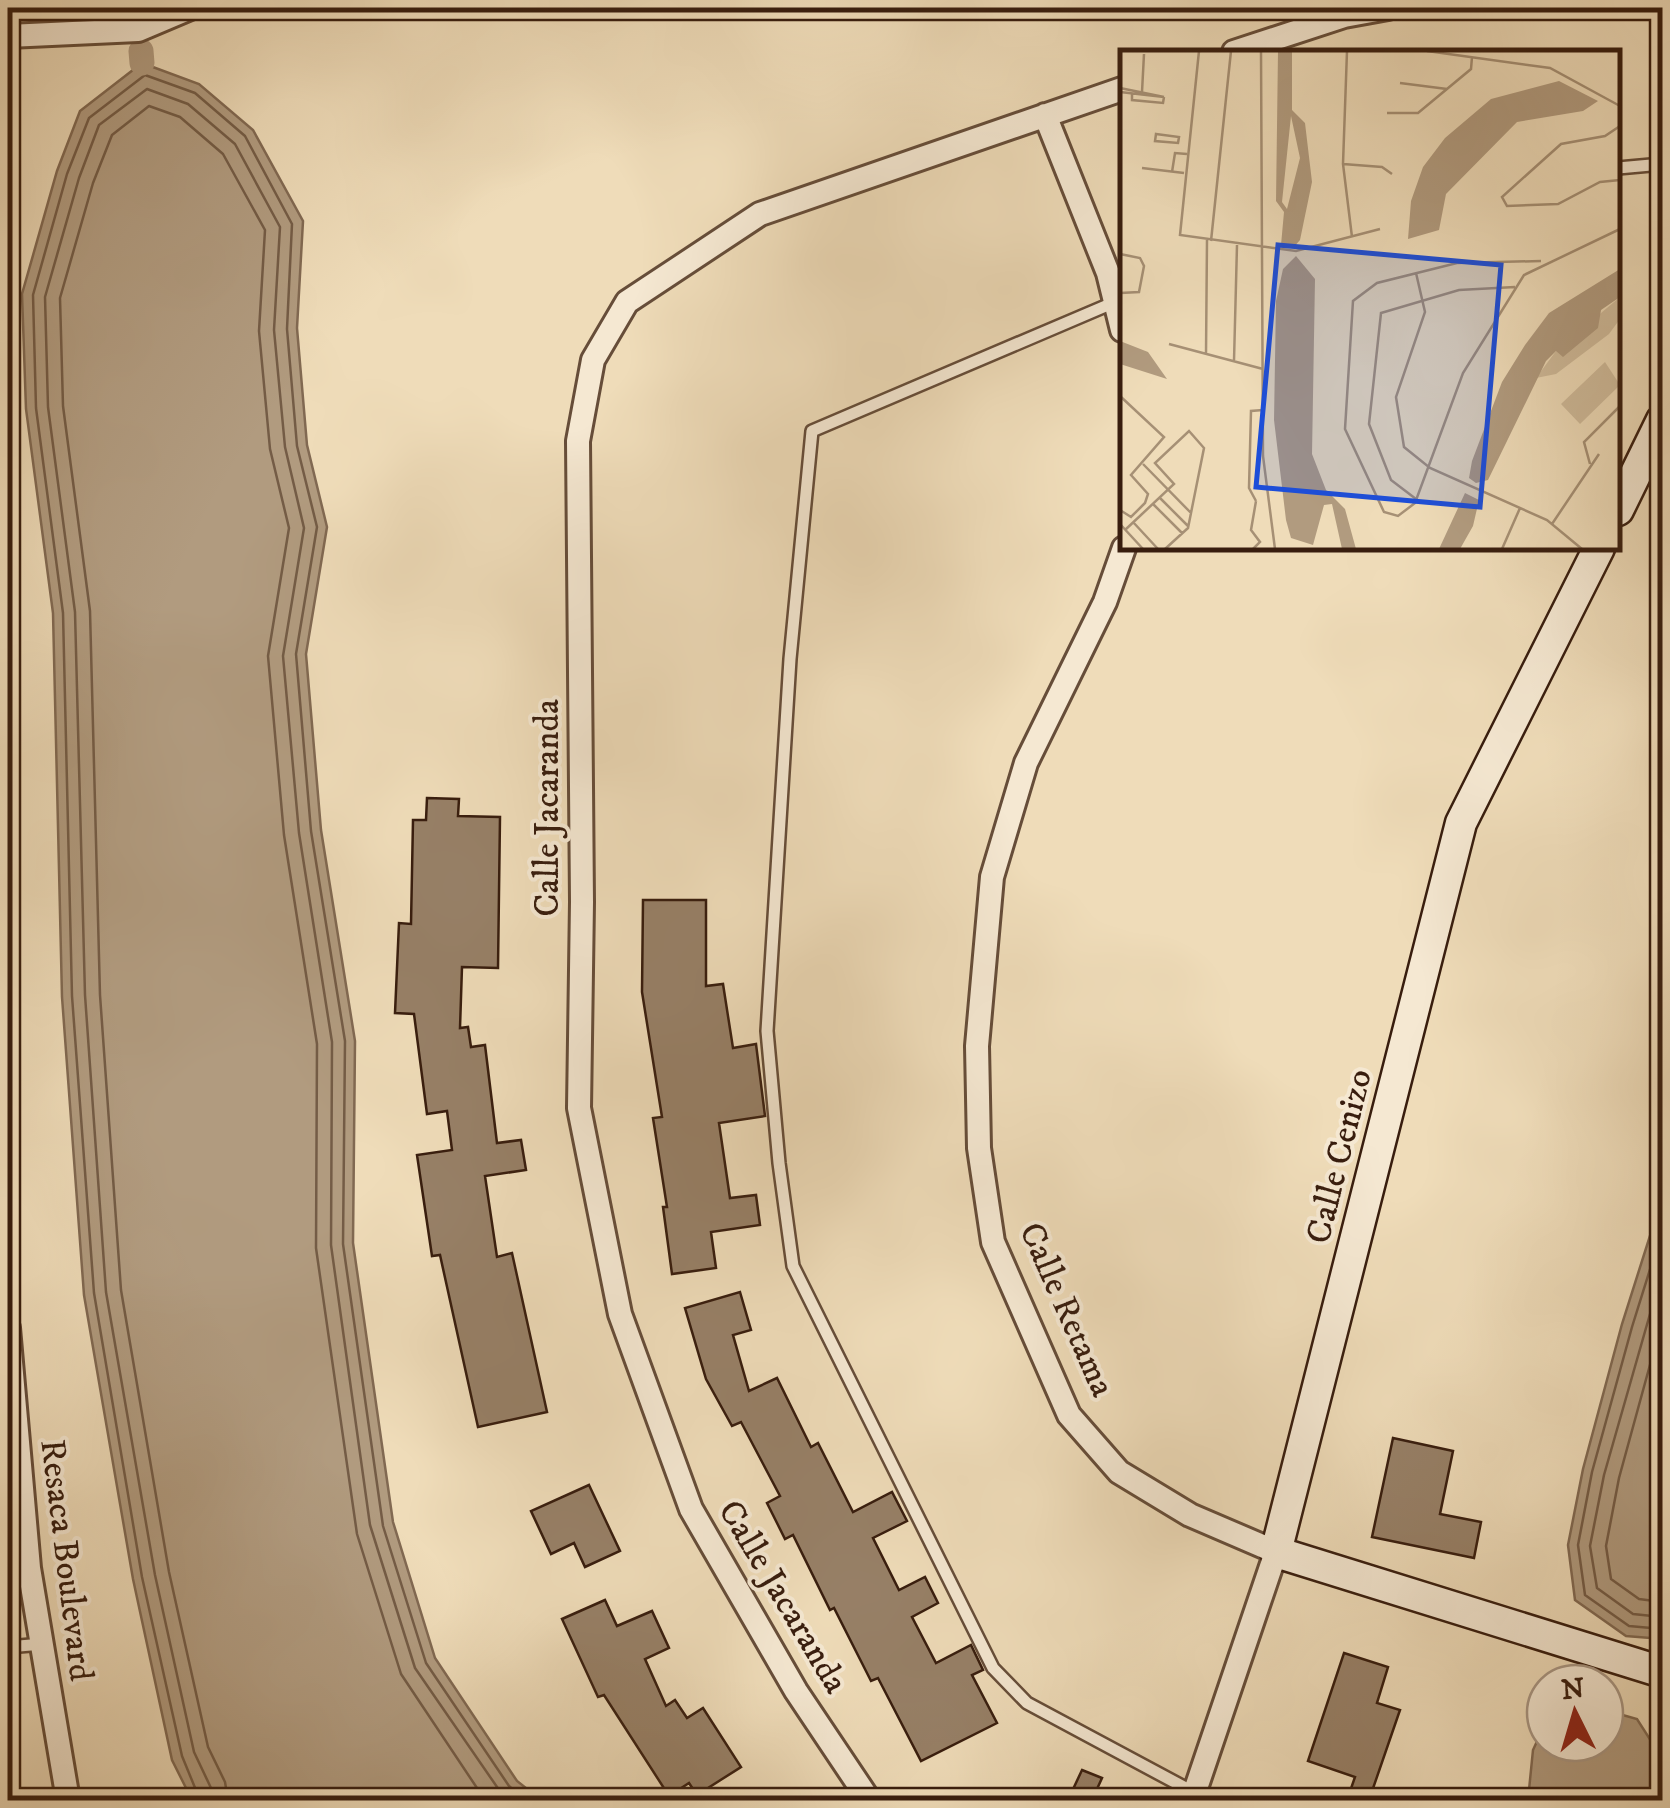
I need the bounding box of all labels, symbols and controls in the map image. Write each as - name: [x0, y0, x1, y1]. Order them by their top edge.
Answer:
- inset map: [1120, 50, 1620, 550]
- street label: Calle Jacaranda: [526, 699, 570, 917]
- street label: Calle Cenizo: [1297, 1065, 1383, 1248]
- street label: Calle Retama: [1008, 1216, 1124, 1404]
- street label: Resaca Boulevard: [29, 1437, 103, 1684]
- street label: Calle Jacaranda: [707, 1492, 857, 1702]
- north arrow: [1525, 1663, 1625, 1763]
- text: N: [1560, 1671, 1586, 1708]

